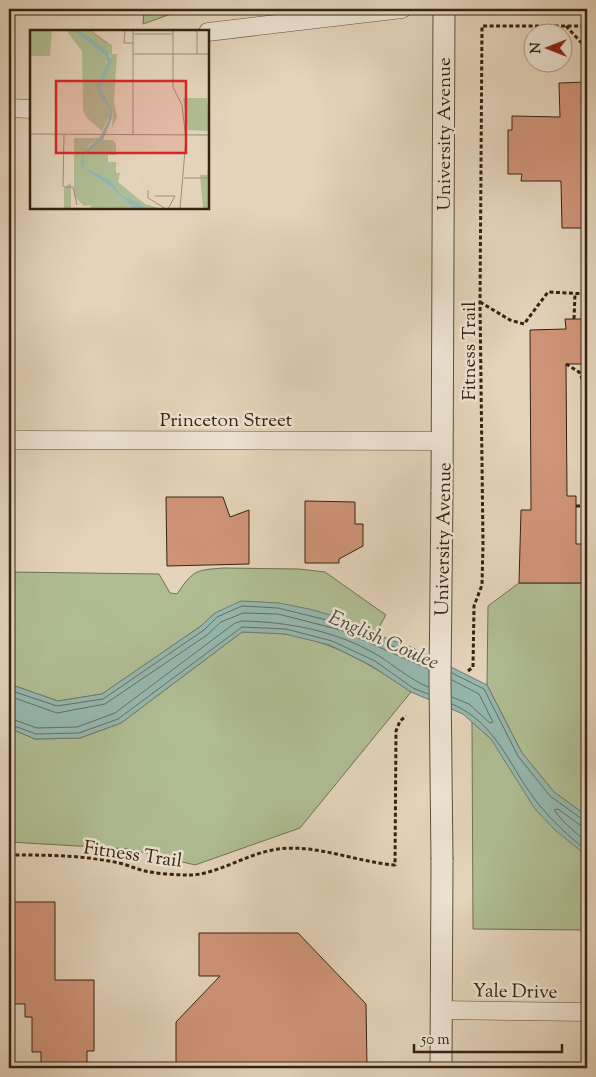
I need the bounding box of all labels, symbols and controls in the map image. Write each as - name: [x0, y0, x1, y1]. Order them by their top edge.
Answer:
- north arrow: [524, 22, 574, 72]
- inset map: [30, 30, 209, 209]
- text: N: [527, 42, 547, 54]
- street label: University Avenue: [432, 57, 459, 211]
- street label: Fitness Trail: [457, 301, 484, 401]
- street label: Princeton Street: [160, 408, 293, 435]
- street label: University Avenue: [430, 462, 459, 616]
- water label: English Coulee: [323, 604, 443, 678]
- street label: Fitness Trail: [82, 835, 184, 876]
- street label: Yale Drive: [472, 978, 558, 1007]
- scale bar: [414, 1022, 561, 1054]
- text: 50 m: [420, 1030, 450, 1051]

